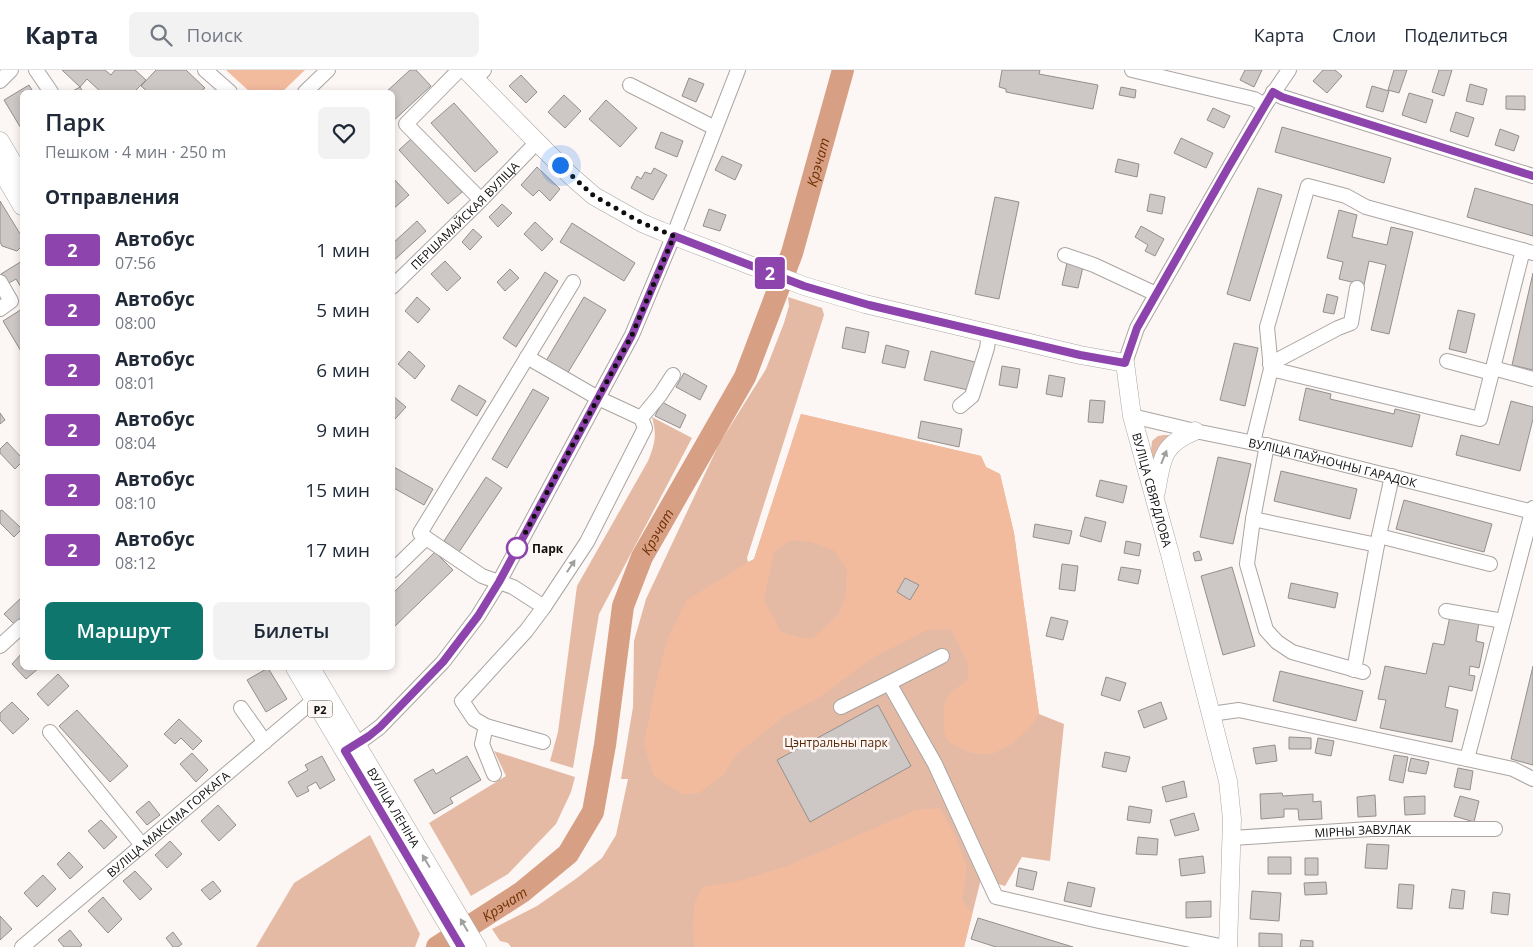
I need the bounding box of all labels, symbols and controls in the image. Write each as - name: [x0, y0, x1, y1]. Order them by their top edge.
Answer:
- search box: [129, 12, 479, 57]
- text: Карта: [25, 18, 99, 51]
- icon: search: [147, 21, 175, 49]
- text: Поиск: [187, 22, 243, 48]
- text: Карта: [1254, 23, 1304, 47]
- text: Слои: [1332, 23, 1376, 47]
- text: Поделиться: [1404, 23, 1508, 47]
- text: Парк: [45, 105, 105, 138]
- button: heart: [318, 107, 370, 159]
- water label: Крэчат: [801, 135, 833, 189]
- text: Пешком · 4 мин · 250 m: [45, 141, 226, 163]
- your location: [548, 153, 573, 178]
- street label: ПЕРШАМАЙСКАЯ ВУЛІЦА: [407, 157, 523, 273]
- text: Отправления: [45, 184, 179, 210]
- text: Автобус: [115, 226, 195, 252]
- text: 1 мин: [316, 237, 370, 263]
- text: 2: [67, 238, 78, 262]
- text: 07:56: [115, 252, 156, 274]
- line badge: 2: [754, 257, 786, 289]
- text: 2: [765, 261, 775, 285]
- text: Автобус: [115, 286, 195, 312]
- text: 5 мин: [316, 297, 370, 323]
- text: 2: [67, 298, 78, 322]
- text: 08:00: [115, 312, 156, 334]
- text: Автобус: [115, 346, 195, 372]
- text: 6 мин: [316, 357, 370, 383]
- text: 2: [67, 358, 78, 382]
- text: 08:01: [115, 372, 156, 394]
- text: Автобус: [115, 406, 195, 432]
- text: 9 мин: [316, 417, 370, 443]
- text: 2: [67, 418, 78, 442]
- street label: ВУЛІЦА СВЯРДЛОВА: [1128, 431, 1176, 549]
- text: 08:04: [115, 432, 156, 454]
- street label: ВУЛІЦА ПАЎНОЧНЫ ГАРАДОК: [1247, 434, 1419, 491]
- one-way arrow: [1161, 449, 1168, 464]
- text: Автобус: [115, 466, 195, 492]
- text: 15 мин: [305, 477, 370, 503]
- text: 2: [67, 478, 78, 502]
- text: 08:10: [115, 492, 156, 514]
- water label: Крэчат: [636, 505, 677, 558]
- text: Автобус: [115, 526, 195, 552]
- text: 17 мин: [305, 537, 370, 563]
- marker: Парк: [506, 537, 528, 559]
- text: 2: [67, 538, 78, 562]
- place label: Парк: [532, 540, 564, 557]
- text: 08:12: [115, 552, 156, 574]
- one-way arrow: [566, 559, 576, 573]
- button: Маршрут: [45, 602, 203, 660]
- button: Билеты: [213, 602, 370, 660]
- road number: Р2: [308, 700, 332, 718]
- park label: Цэнтральны парк: [784, 734, 889, 751]
- street label: ВУЛІЦА ЛЕНІНА: [363, 764, 424, 851]
- street label: ВУЛІЦА МАКСІМА ГОРКАГА: [103, 766, 233, 881]
- street label: МІРНЫ ЗАВУЛАК: [1314, 820, 1412, 841]
- one-way arrow: [422, 854, 431, 867]
- water label: Крэчат: [478, 882, 530, 925]
- one-way arrow: [460, 918, 469, 931]

